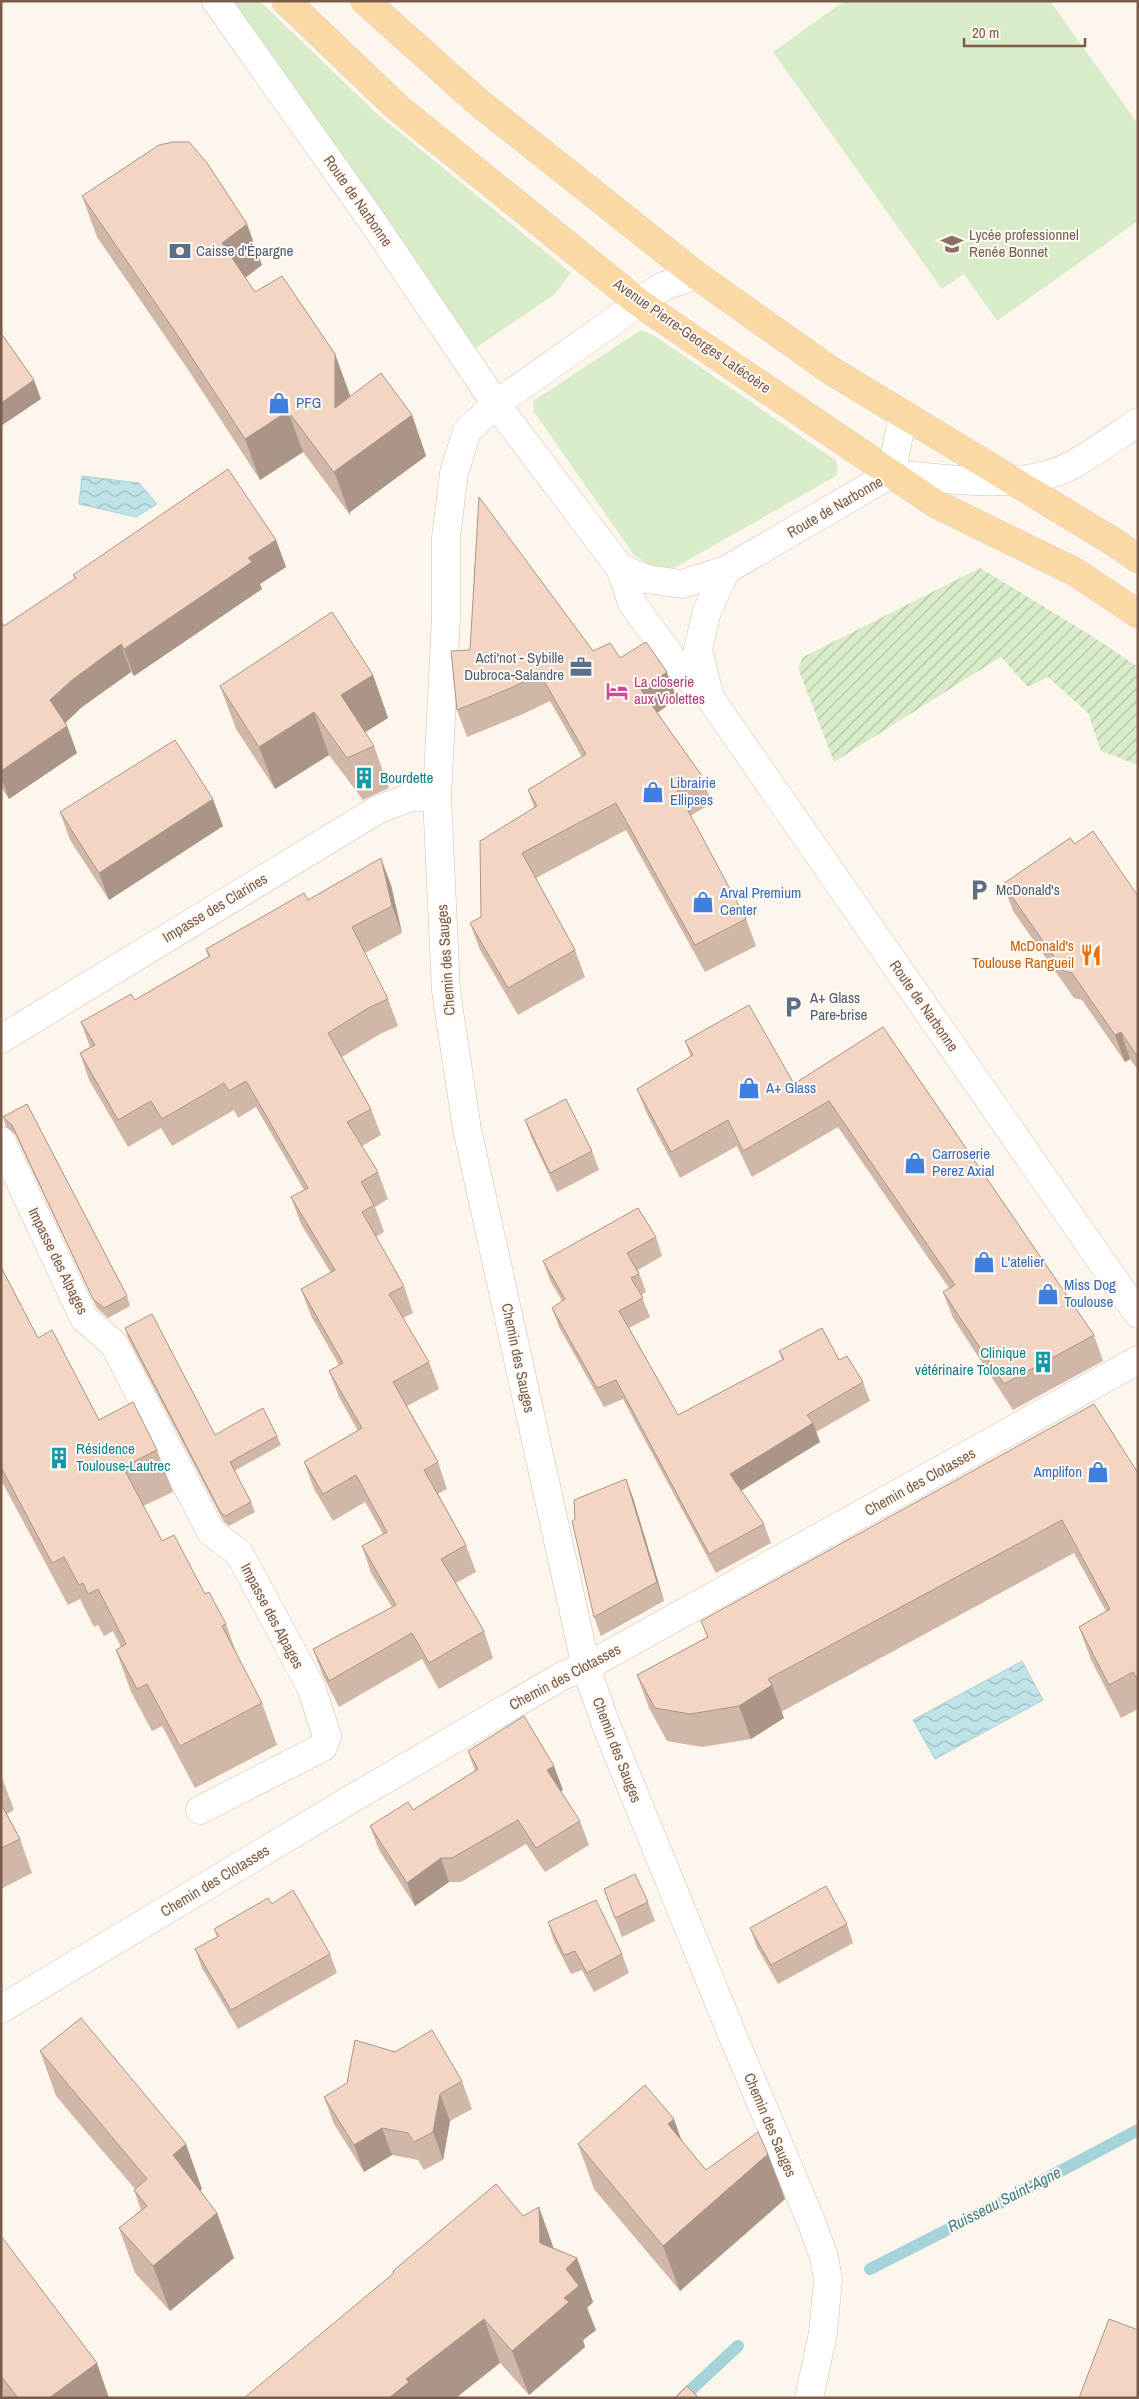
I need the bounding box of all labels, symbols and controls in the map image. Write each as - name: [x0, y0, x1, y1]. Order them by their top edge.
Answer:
- scale bar: [964, 15, 1085, 47]
- text: 20 m: [972, 22, 999, 43]
- street label: Route de Narbonne: [319, 151, 398, 251]
- place label: Lycée professionnel Renée Bonnet: [969, 224, 1079, 262]
- school or university icon: Lycée professionnel Renée Bonnet: [939, 231, 965, 257]
- bank icon: Caisse d'Épargne: [167, 238, 193, 264]
- place label: Caisse d'Épargne: [196, 240, 294, 261]
- street label: Avenue Pierre-Georges Latécoère: [609, 273, 775, 398]
- shop icon: PFG: [266, 390, 292, 416]
- place label: PFG: [296, 392, 321, 413]
- street label: Route de Narbonne: [783, 471, 887, 543]
- place label: Acti'not - Sybille Dubroca-Salandre: [464, 647, 564, 685]
- office icon: Acti'not - Sybille Dubroca-Salandre: [568, 654, 594, 680]
- place label: La closerie aux Violettes: [634, 671, 705, 709]
- hotel icon: La closerie aux Violettes: [604, 678, 630, 704]
- building icon: Bourdette: [351, 765, 377, 791]
- place label: Bourdette: [380, 767, 434, 788]
- place label: Librairie Ellipses: [670, 772, 716, 810]
- shop icon: Librairie Ellipses: [640, 779, 666, 805]
- street label: Impasse des Clarines: [158, 868, 271, 947]
- parking icon: McDonald's: [966, 877, 992, 903]
- place label: McDonald's: [996, 879, 1060, 900]
- place label: Arval Premium Center: [719, 882, 801, 920]
- shop icon: Arval Premium Center: [690, 889, 716, 915]
- street label: Chemin des Sauges: [431, 904, 460, 1016]
- place label: McDonald's Toulouse Rangueil: [972, 935, 1074, 973]
- restaurant icon: McDonald's Toulouse Rangueil: [1078, 942, 1104, 968]
- street label: Route de Narbonne: [885, 956, 964, 1056]
- place label: A+ Glass Pare-brise: [809, 987, 868, 1025]
- parking icon: A+ Glass Pare-brise: [780, 994, 806, 1020]
- shop icon: A+ Glass: [736, 1075, 762, 1101]
- place label: A+ Glass: [765, 1077, 816, 1098]
- place label: Carroserie Perez Axial: [932, 1143, 994, 1181]
- shop icon: Carroserie Perez Axial: [902, 1150, 928, 1176]
- street label: Impasse des Alpages: [23, 1204, 94, 1318]
- shop icon: L'atelier: [971, 1249, 997, 1275]
- place label: L'atelier: [1001, 1251, 1044, 1272]
- place label: Miss Dog Toulouse: [1064, 1274, 1116, 1312]
- shop icon: Miss Dog Toulouse: [1035, 1281, 1061, 1307]
- street label: Chemin des Sauges: [497, 1301, 540, 1415]
- place label: Clinique vétérinaire Tolosane: [915, 1342, 1026, 1380]
- building icon: Clinique vétérinaire Tolosane: [1030, 1349, 1056, 1375]
- place label: Résidence Toulouse-Lautrec: [76, 1438, 170, 1476]
- street label: Chemin des Clotasses: [861, 1442, 979, 1521]
- building icon: Résidence Toulouse-Lautrec: [46, 1445, 72, 1471]
- shop icon: Amplifon: [1085, 1459, 1111, 1485]
- place label: Amplifon: [1032, 1461, 1082, 1482]
- street label: Impasse des Alpages: [236, 1559, 309, 1672]
- street label: Chemin des Clotasses: [505, 1638, 624, 1715]
- street label: Chemin des Sauges: [588, 1694, 647, 1806]
- street label: Chemin des Clotasses: [156, 1840, 273, 1921]
- street label: Chemin des Sauges: [739, 2069, 802, 2180]
- water label: Ruisseau Saint-Agne: [943, 2161, 1065, 2237]

